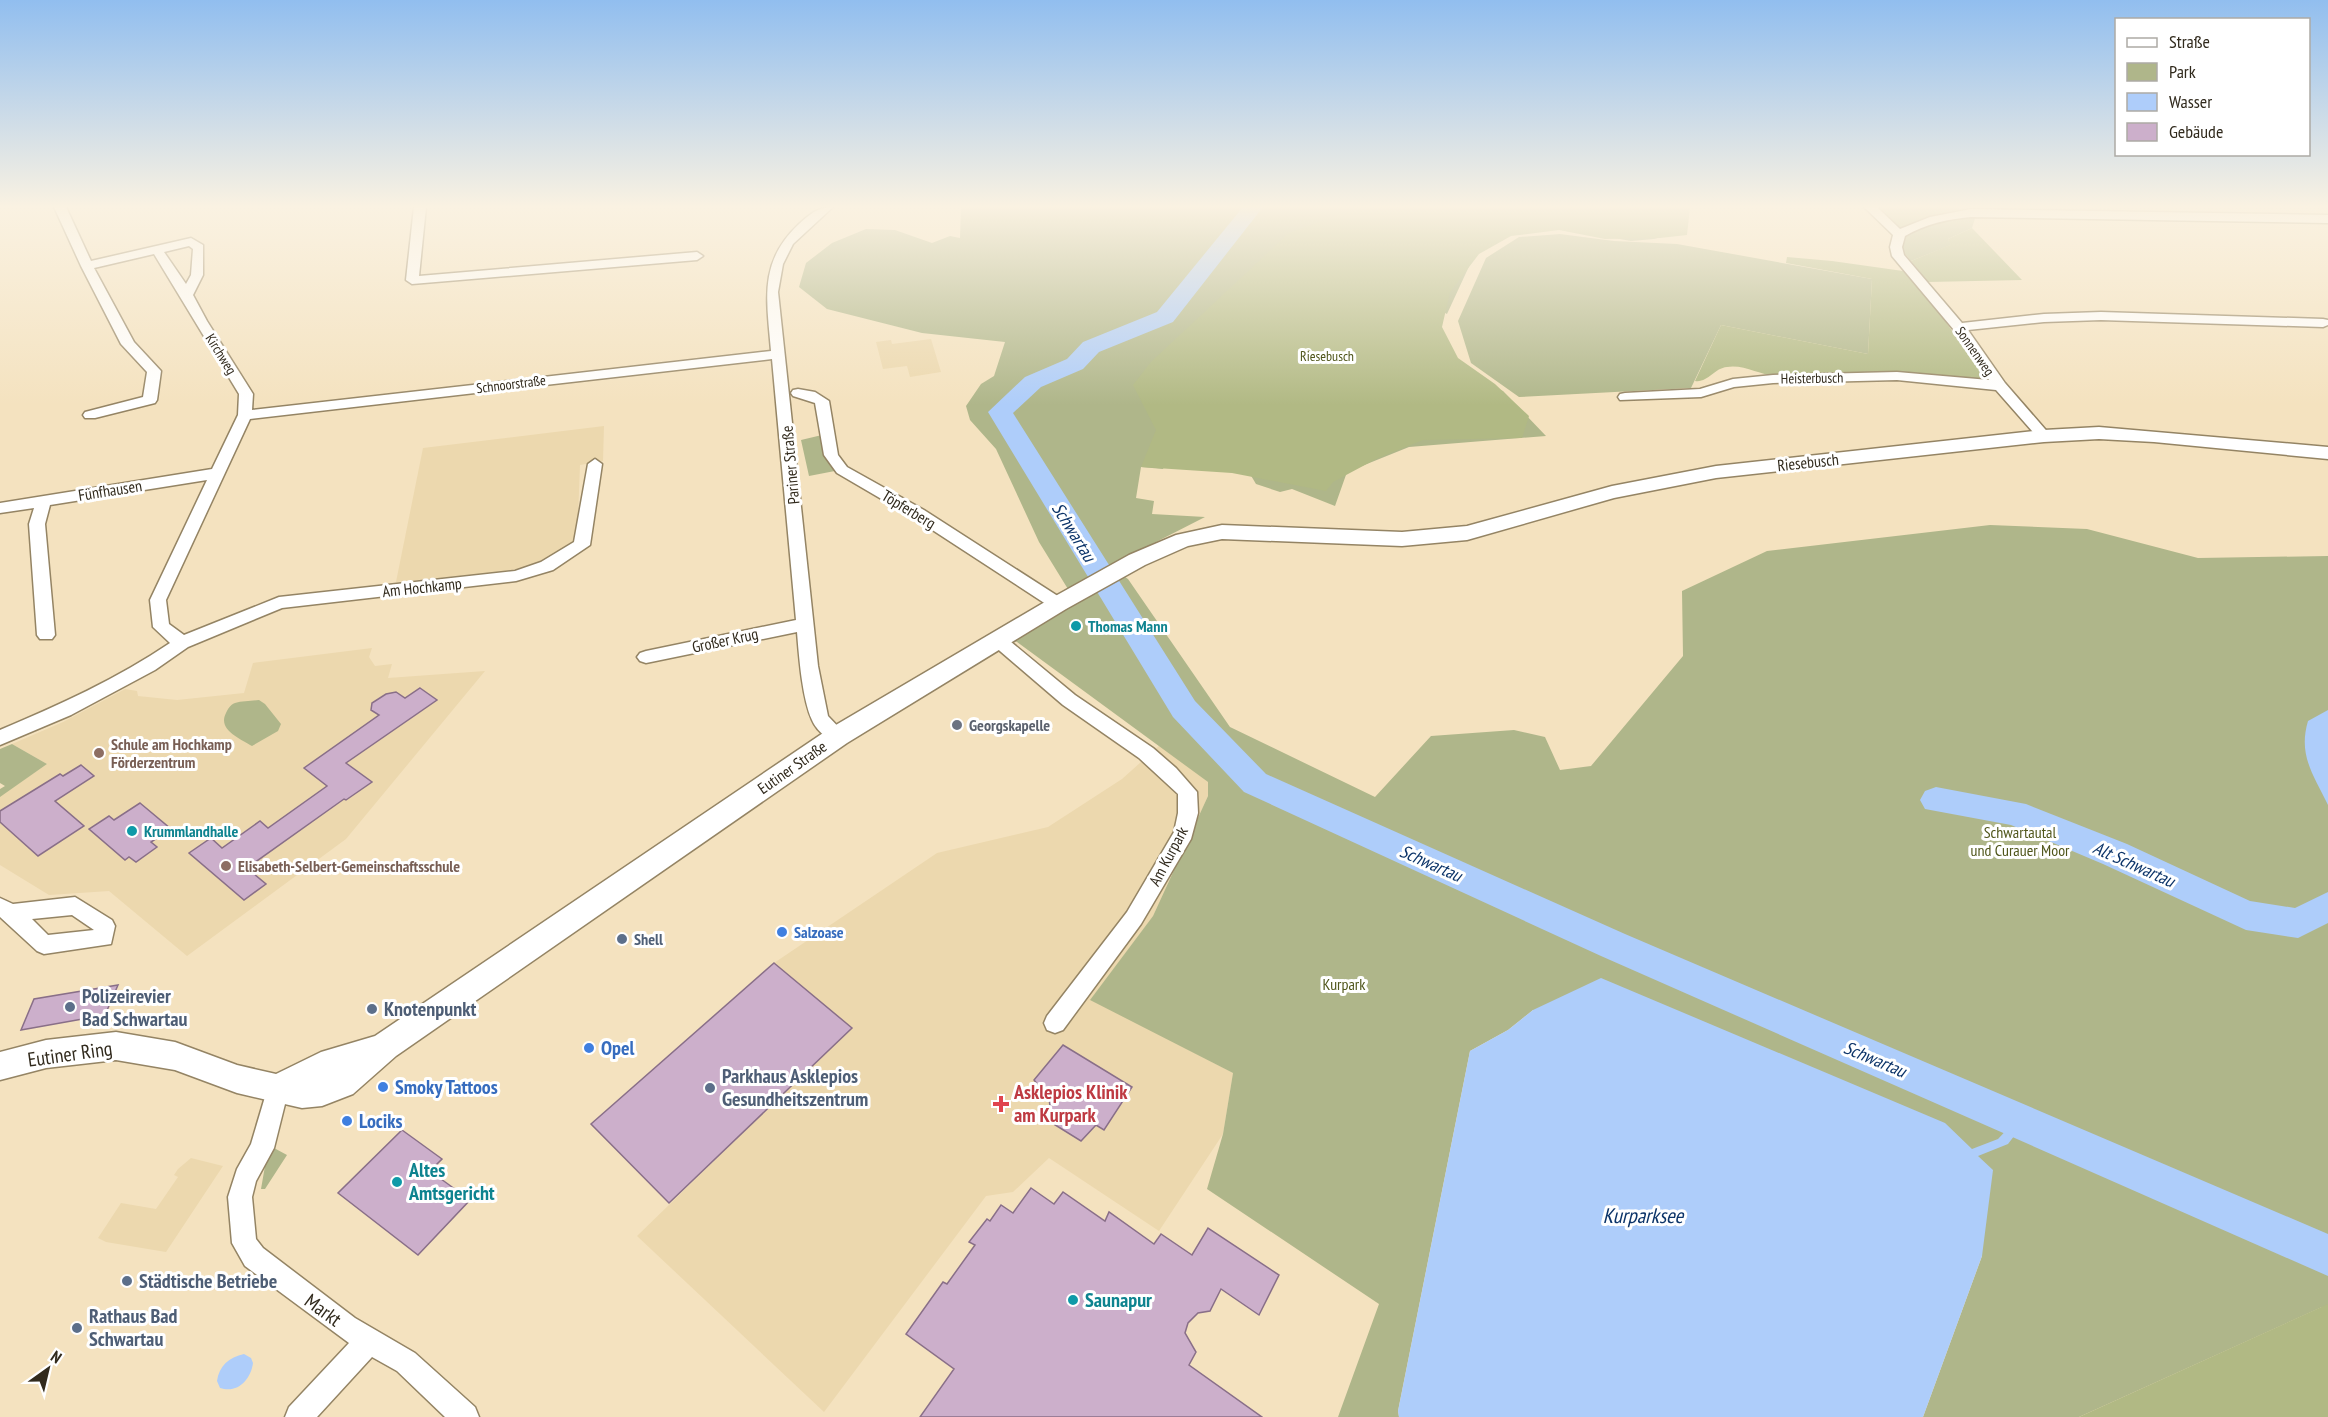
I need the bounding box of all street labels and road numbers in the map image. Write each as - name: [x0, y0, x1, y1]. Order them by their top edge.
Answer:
- street label: Sonnenweg: [1952, 323, 1998, 379]
- street label: Kirchweg: [202, 330, 240, 378]
- street label: Heisterbusch: [1781, 368, 1843, 388]
- street label: Schnoorstraße: [475, 371, 547, 397]
- street label: Pariner Straße: [777, 425, 803, 505]
- street label: Riesebusch: [1776, 449, 1840, 475]
- street label: Fünfhausen: [77, 475, 143, 505]
- street label: Töpferberg: [878, 485, 940, 533]
- street label: Am Hochkamp: [381, 573, 463, 601]
- street label: Großer Krug: [690, 623, 760, 657]
- street label: Eutiner Straße: [754, 736, 830, 798]
- street label: Am Kurpark: [1144, 822, 1192, 889]
- street label: Eutiner Ring: [26, 1035, 114, 1073]
- street label: Markt: [299, 1288, 347, 1332]

